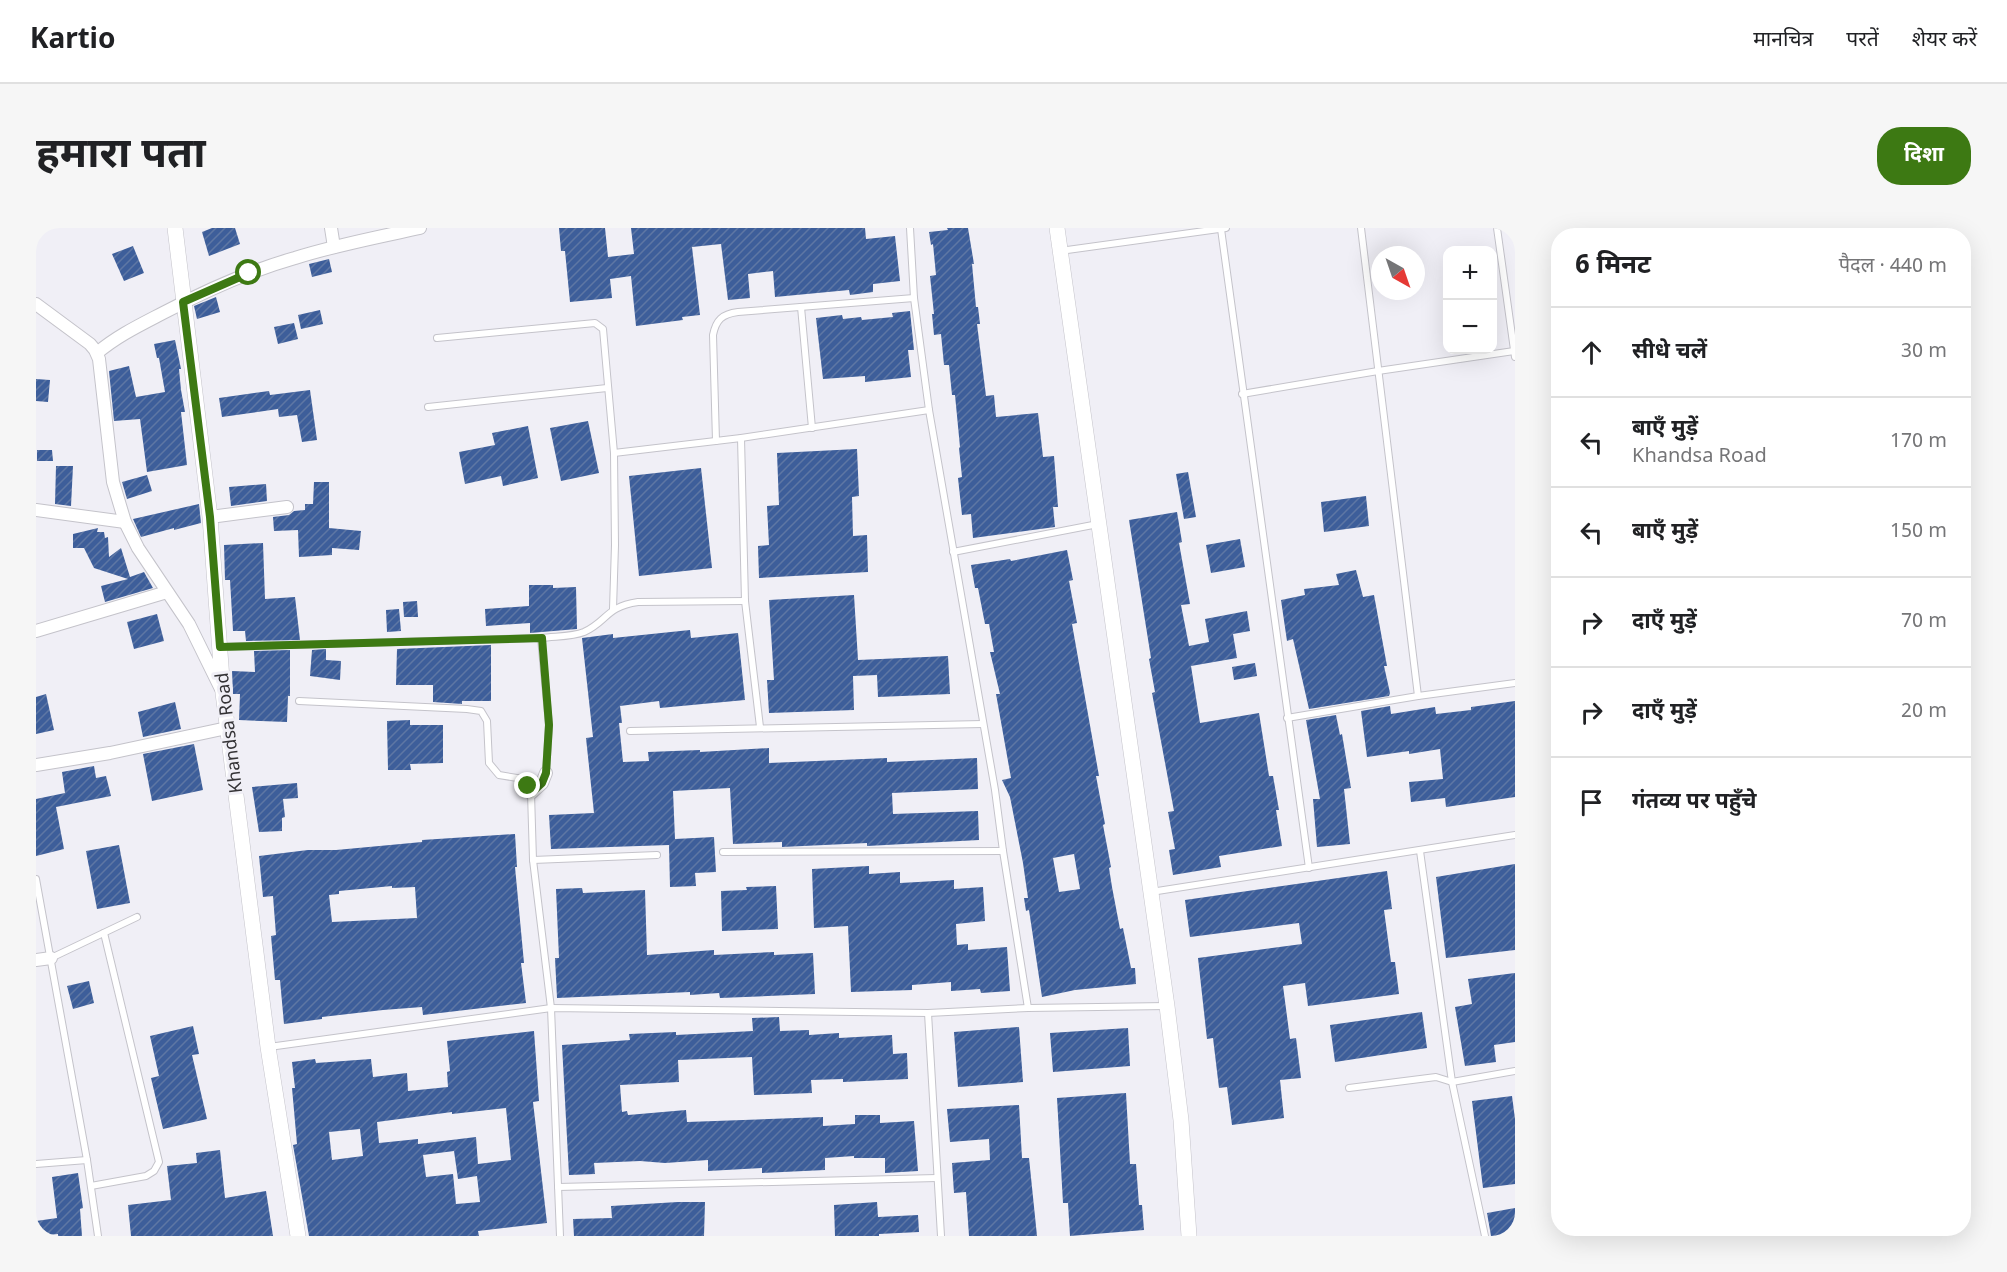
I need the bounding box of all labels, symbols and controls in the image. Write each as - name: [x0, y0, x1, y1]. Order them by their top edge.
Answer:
- text: Kartio: [30, 23, 115, 59]
- text: मानचित्र: [1753, 27, 1813, 55]
- text: परतें: [1846, 27, 1879, 55]
- text: शेयर करें: [1912, 27, 1977, 55]
- button: दिशा: [1877, 127, 1971, 185]
- text: हमारा पता: [36, 129, 206, 184]
- north arrow: [1371, 246, 1425, 300]
- map controls: [1443, 246, 1497, 354]
- button: +: [1443, 246, 1497, 300]
- text: 6 मिनट: [1575, 250, 1651, 284]
- text: पैदल · 440 m: [1839, 254, 1947, 280]
- route start: [235, 259, 261, 285]
- button: −: [1443, 300, 1497, 354]
- icon: ahead: [1575, 336, 1608, 369]
- text: सीधे चलें: [1632, 338, 1707, 367]
- text: 30 m: [1901, 339, 1947, 365]
- text: बाएँ मुड़ें: [1632, 415, 1698, 444]
- icon: left: [1575, 426, 1608, 459]
- text: 170 m: [1890, 429, 1947, 455]
- text: Khandsa Road: [1632, 444, 1767, 470]
- icon: left: [1575, 516, 1608, 549]
- text: बाएँ मुड़ें: [1632, 518, 1698, 547]
- text: 150 m: [1890, 519, 1947, 545]
- icon: right: [1575, 606, 1608, 639]
- text: दाएँ मुड़ें: [1632, 608, 1697, 637]
- text: 70 m: [1901, 609, 1947, 635]
- street label: Khandsa Road: [212, 671, 249, 794]
- icon: right: [1575, 696, 1608, 729]
- text: दाएँ मुड़ें: [1632, 698, 1697, 727]
- text: 20 m: [1901, 699, 1947, 725]
- route end: [514, 772, 540, 798]
- icon: arrive: [1575, 786, 1608, 819]
- text: गंतव्य पर पहुँचे: [1632, 788, 1757, 817]

